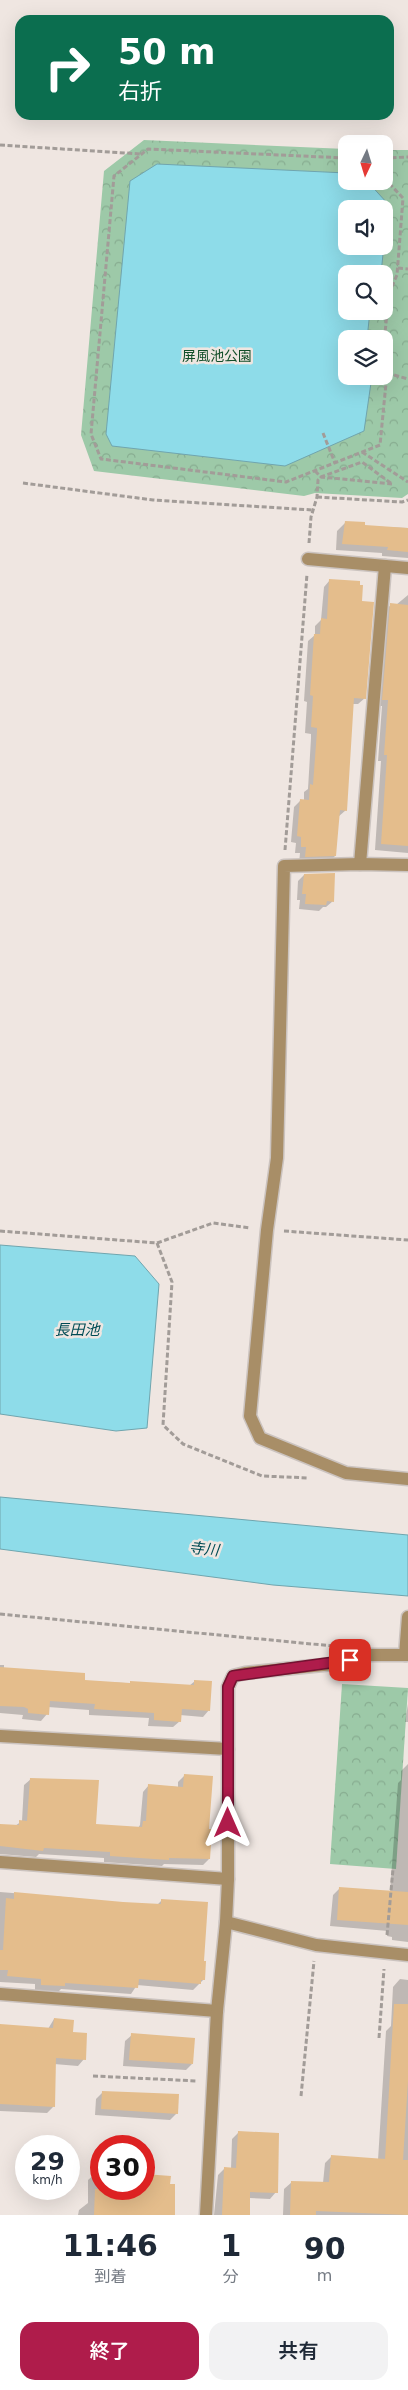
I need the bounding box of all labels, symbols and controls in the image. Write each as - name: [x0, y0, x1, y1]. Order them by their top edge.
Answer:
- text: 50 m: [118, 32, 215, 72]
- icon: right: [35, 35, 100, 100]
- text: 右折: [118, 79, 162, 104]
- north arrow: [338, 135, 392, 190]
- map controls: [338, 135, 393, 385]
- button: sound: [338, 200, 393, 255]
- button: search: [338, 265, 393, 320]
- button: layers: [338, 330, 393, 385]
- park label: 屏風池公園: [182, 348, 252, 364]
- water label: 長田池: [54, 1321, 101, 1339]
- water label: 寺川: [188, 1538, 222, 1560]
- pin: [329, 1639, 371, 1681]
- icon: arrive: [336, 1646, 364, 1674]
- position arrow: [201, 1796, 253, 1848]
- speed limit sign: 30: [90, 2135, 155, 2200]
- text: 29: [30, 2147, 65, 2176]
- text: km/h: [32, 2173, 63, 2187]
- text: 11:46: [62, 2228, 158, 2263]
- text: 1: [220, 2228, 241, 2263]
- text: 90: [304, 2231, 346, 2266]
- text: m: [317, 2266, 332, 2285]
- text: 到着: [94, 2267, 126, 2286]
- text: 分: [223, 2267, 239, 2286]
- button: 終了: [20, 2322, 199, 2380]
- button: 共有: [209, 2322, 388, 2380]

